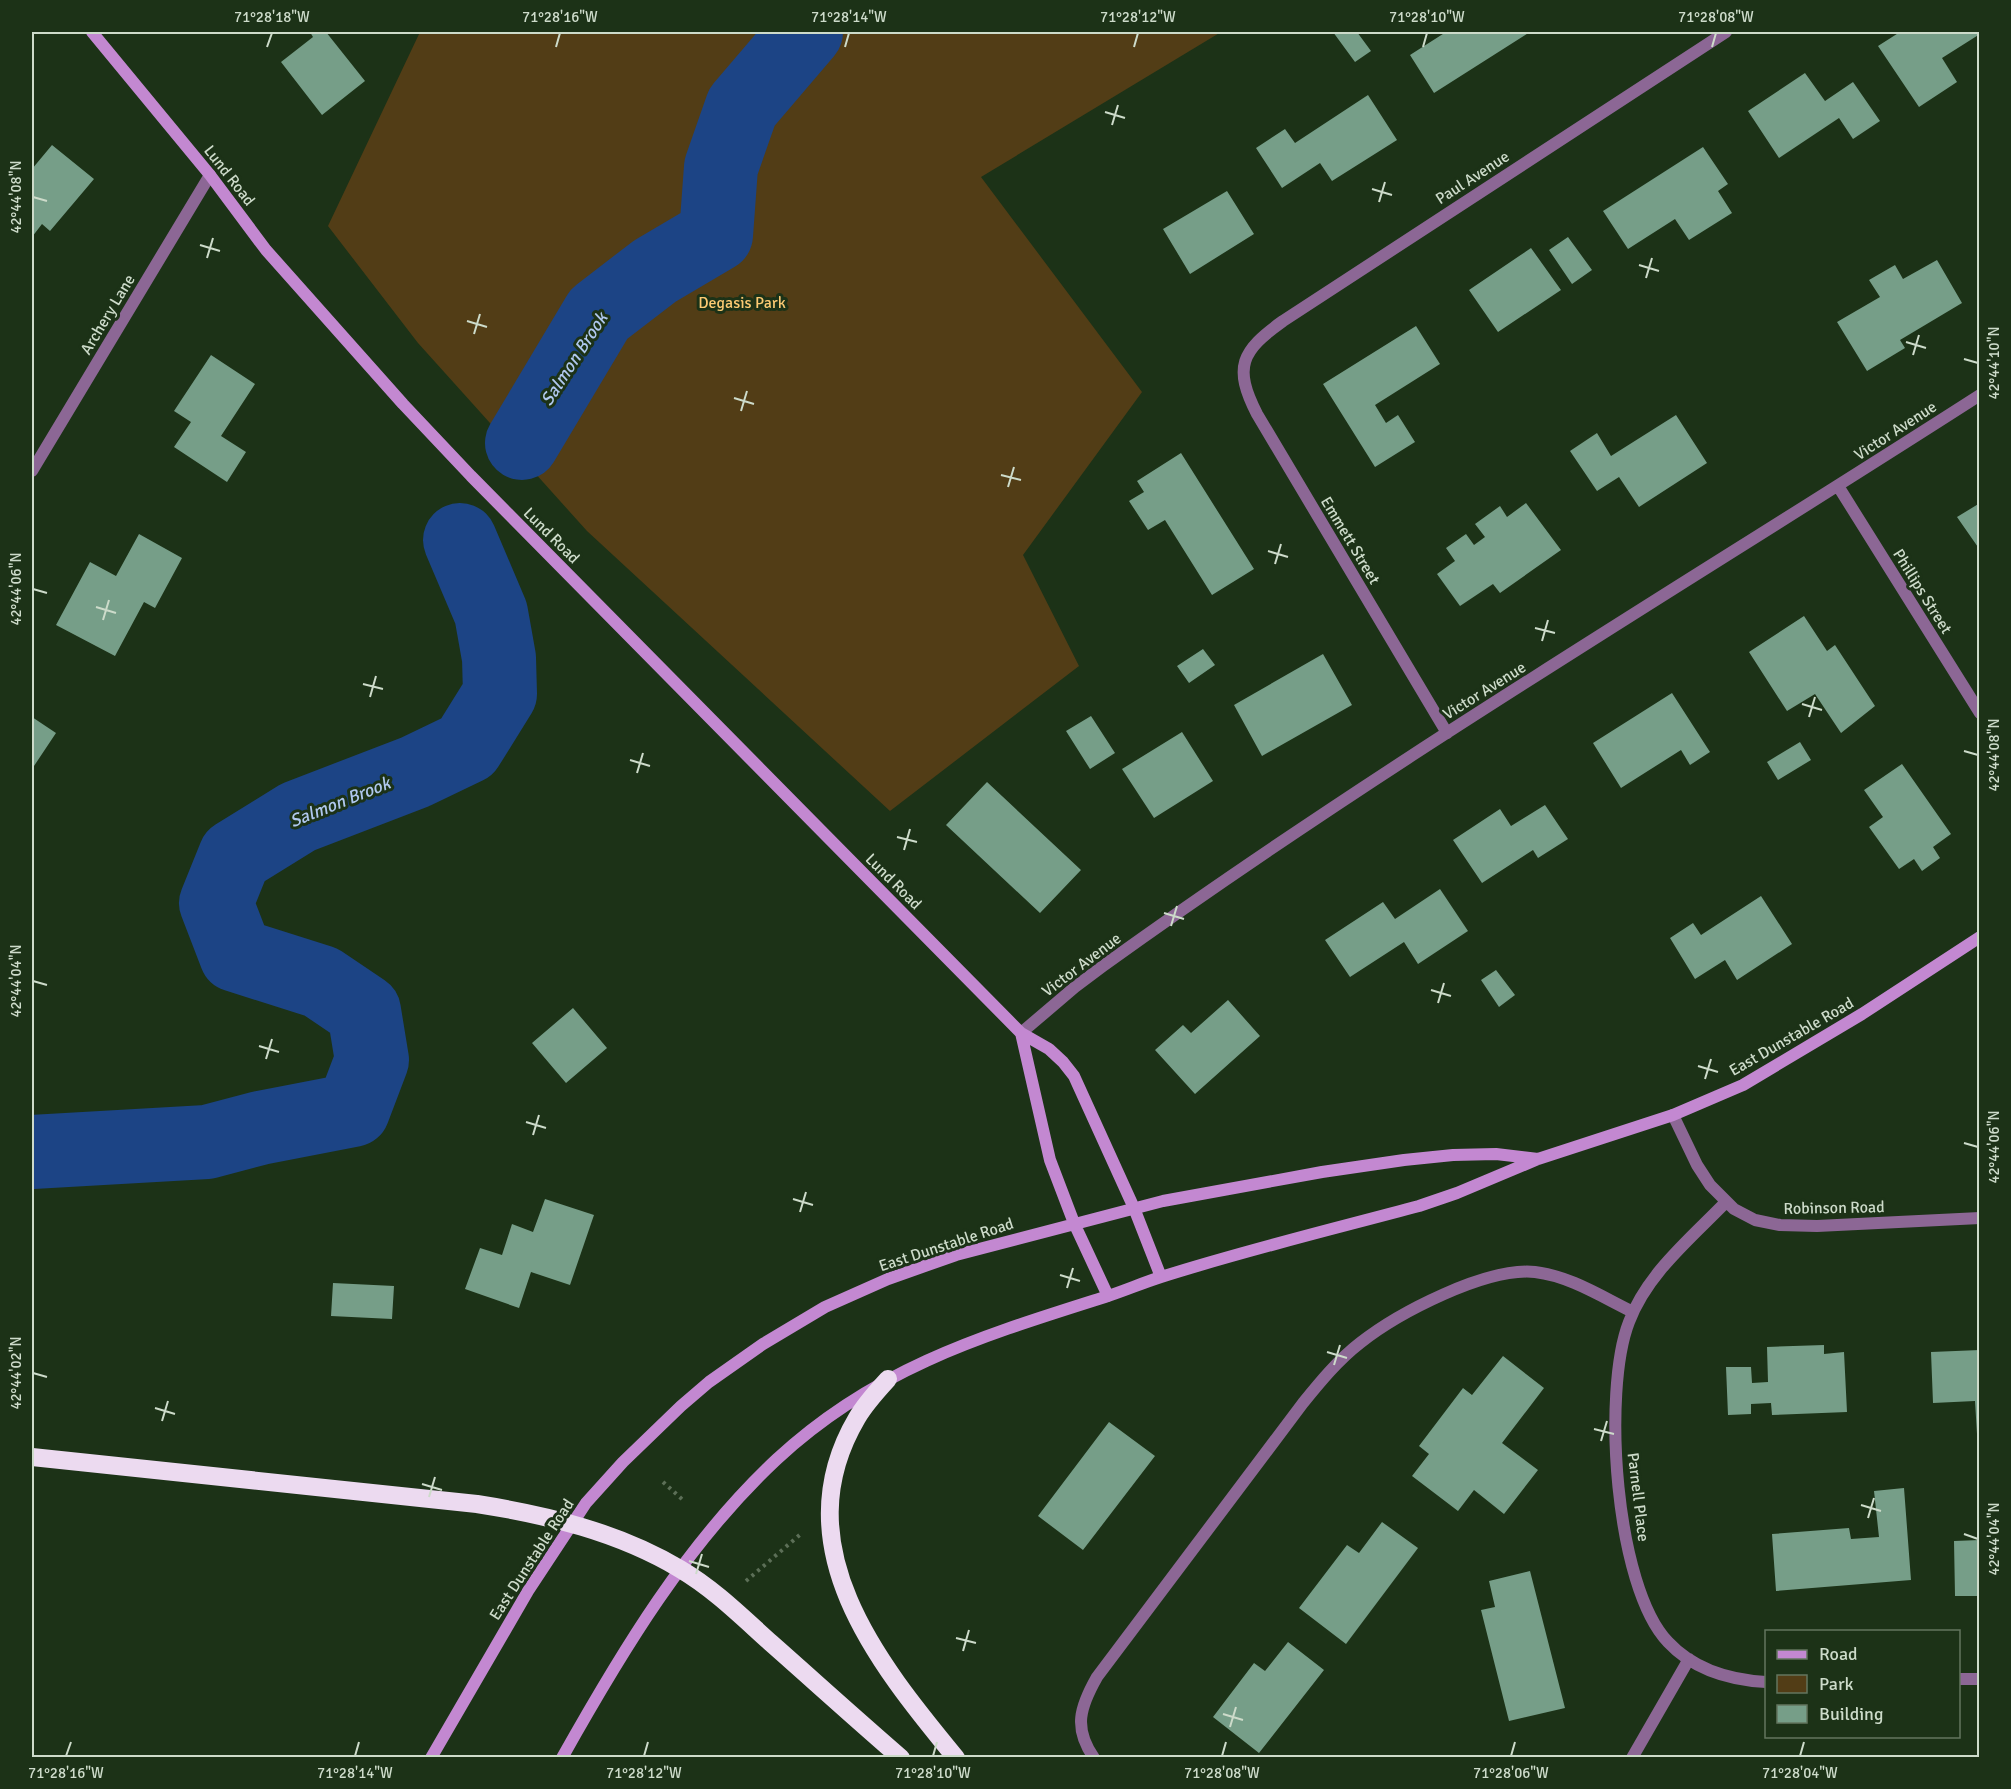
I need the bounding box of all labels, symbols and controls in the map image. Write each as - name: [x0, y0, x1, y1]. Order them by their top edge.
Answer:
- text: 71°28'18"W: [234, 8, 310, 26]
- text: 71°28'16"W: [522, 8, 598, 26]
- text: 71°28'14"W: [811, 8, 887, 26]
- text: 71°28'12"W: [1100, 8, 1176, 26]
- text: 71°28'10"W: [1389, 8, 1465, 26]
- text: 71°28'08"W: [1678, 8, 1754, 26]
- street label: Lund Road: [199, 141, 259, 210]
- street label: Paul Avenue: [1432, 147, 1513, 209]
- text: 42°44'08"N: [7, 160, 25, 234]
- street label: Archery Lane: [76, 271, 140, 358]
- park label: Degasis Park: [698, 293, 786, 313]
- water label: Salmon Brook: [536, 307, 613, 410]
- text: 42°44'10"N: [1985, 326, 2003, 400]
- street label: Victor Avenue: [1851, 397, 1941, 465]
- street label: Emmett Street: [1316, 493, 1384, 588]
- street label: Lund Road: [519, 503, 584, 568]
- street label: Phillips Street: [1888, 545, 1956, 638]
- text: 42°44'06"N: [7, 552, 25, 626]
- street label: Victor Avenue: [1439, 657, 1530, 724]
- text: 42°44'08"N: [1985, 718, 2003, 792]
- water label: Salmon Brook: [286, 771, 395, 832]
- street label: Lund Road: [861, 849, 926, 914]
- street label: Victor Avenue: [1038, 928, 1125, 1001]
- text: 42°44'04"N: [7, 944, 25, 1018]
- street label: East Dunstable Road: [1726, 993, 1857, 1081]
- text: 42°44'06"N: [1985, 1110, 2003, 1184]
- street label: Robinson Road: [1783, 1197, 1885, 1219]
- street label: East Dunstable Road: [876, 1214, 1016, 1276]
- text: 42°44'02"N: [7, 1336, 25, 1410]
- street label: Parnell Place: [1623, 1451, 1653, 1543]
- street label: East Dunstable Road: [485, 1495, 578, 1624]
- text: 42°44'04"N: [1985, 1502, 2003, 1576]
- legend: [1765, 1630, 1960, 1738]
- text: Road: [1819, 1643, 1858, 1665]
- text: Park: [1819, 1673, 1854, 1695]
- text: Building: [1819, 1703, 1883, 1725]
- text: 71°28'16"W: [28, 1764, 104, 1782]
- text: 71°28'14"W: [317, 1764, 393, 1782]
- text: 71°28'12"W: [606, 1764, 682, 1782]
- text: 71°28'10"W: [895, 1764, 971, 1782]
- text: 71°28'08"W: [1184, 1764, 1260, 1782]
- text: 71°28'06"W: [1473, 1764, 1549, 1782]
- text: 71°28'04"W: [1762, 1764, 1838, 1782]

